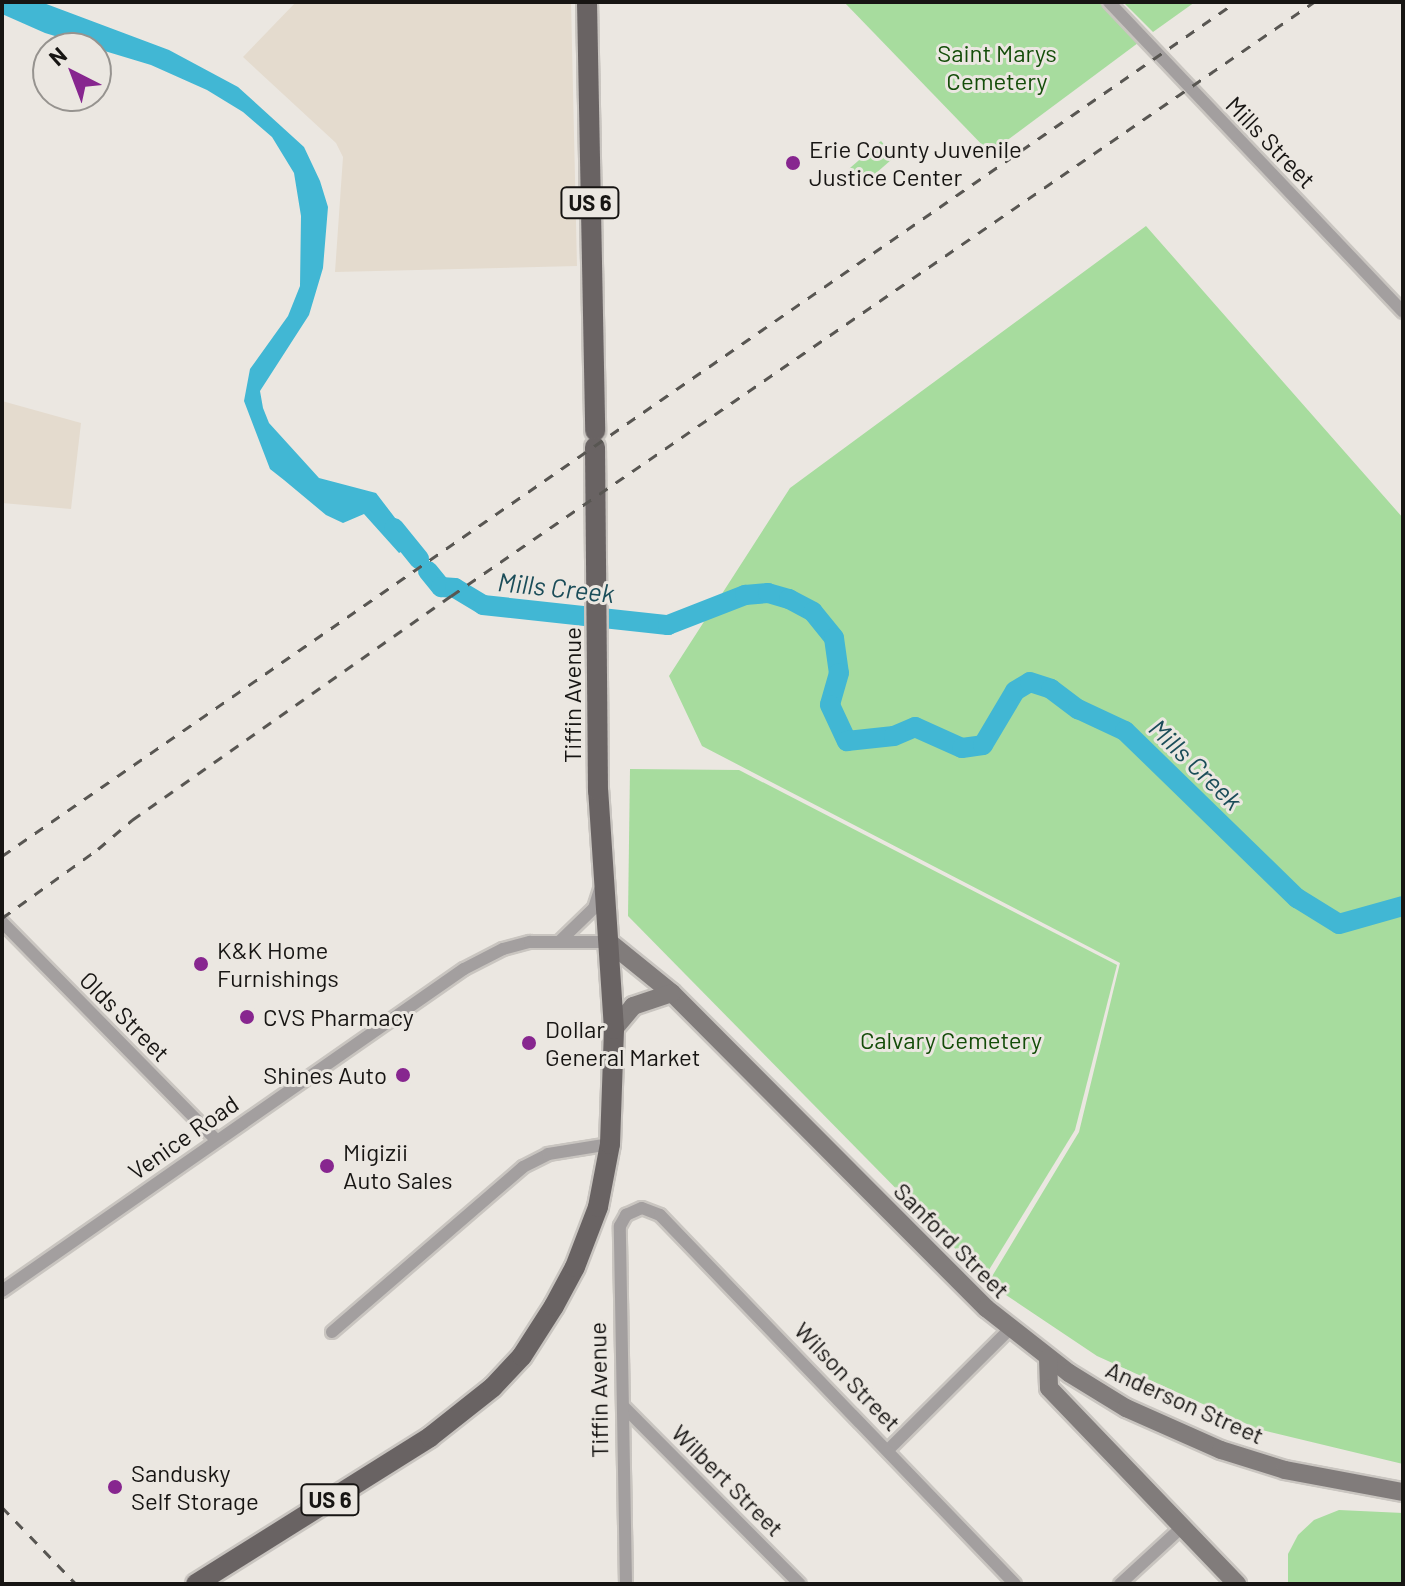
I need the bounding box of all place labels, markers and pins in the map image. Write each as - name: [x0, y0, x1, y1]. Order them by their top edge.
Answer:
- place label: Erie County Juvenile Justice Center: [809, 135, 1022, 191]
- marker: Erie County Juvenile Justice Center: [784, 154, 802, 172]
- place label: K&K Home Furnishings: [217, 936, 339, 992]
- marker: K&K Home Furnishings: [192, 955, 210, 973]
- place label: CVS Pharmacy: [263, 1003, 414, 1031]
- marker: CVS Pharmacy: [238, 1008, 256, 1026]
- place label: Dollar General Market: [545, 1015, 700, 1071]
- marker: Dollar General Market: [520, 1034, 538, 1052]
- place label: Shines Auto: [263, 1061, 387, 1089]
- marker: Shines Auto: [394, 1066, 412, 1084]
- place label: Migizii Auto Sales: [343, 1138, 453, 1194]
- marker: Migizii Auto Sales: [318, 1157, 336, 1175]
- place label: Sandusky Self Storage: [131, 1459, 259, 1515]
- marker: Sandusky Self Storage: [106, 1478, 124, 1496]

